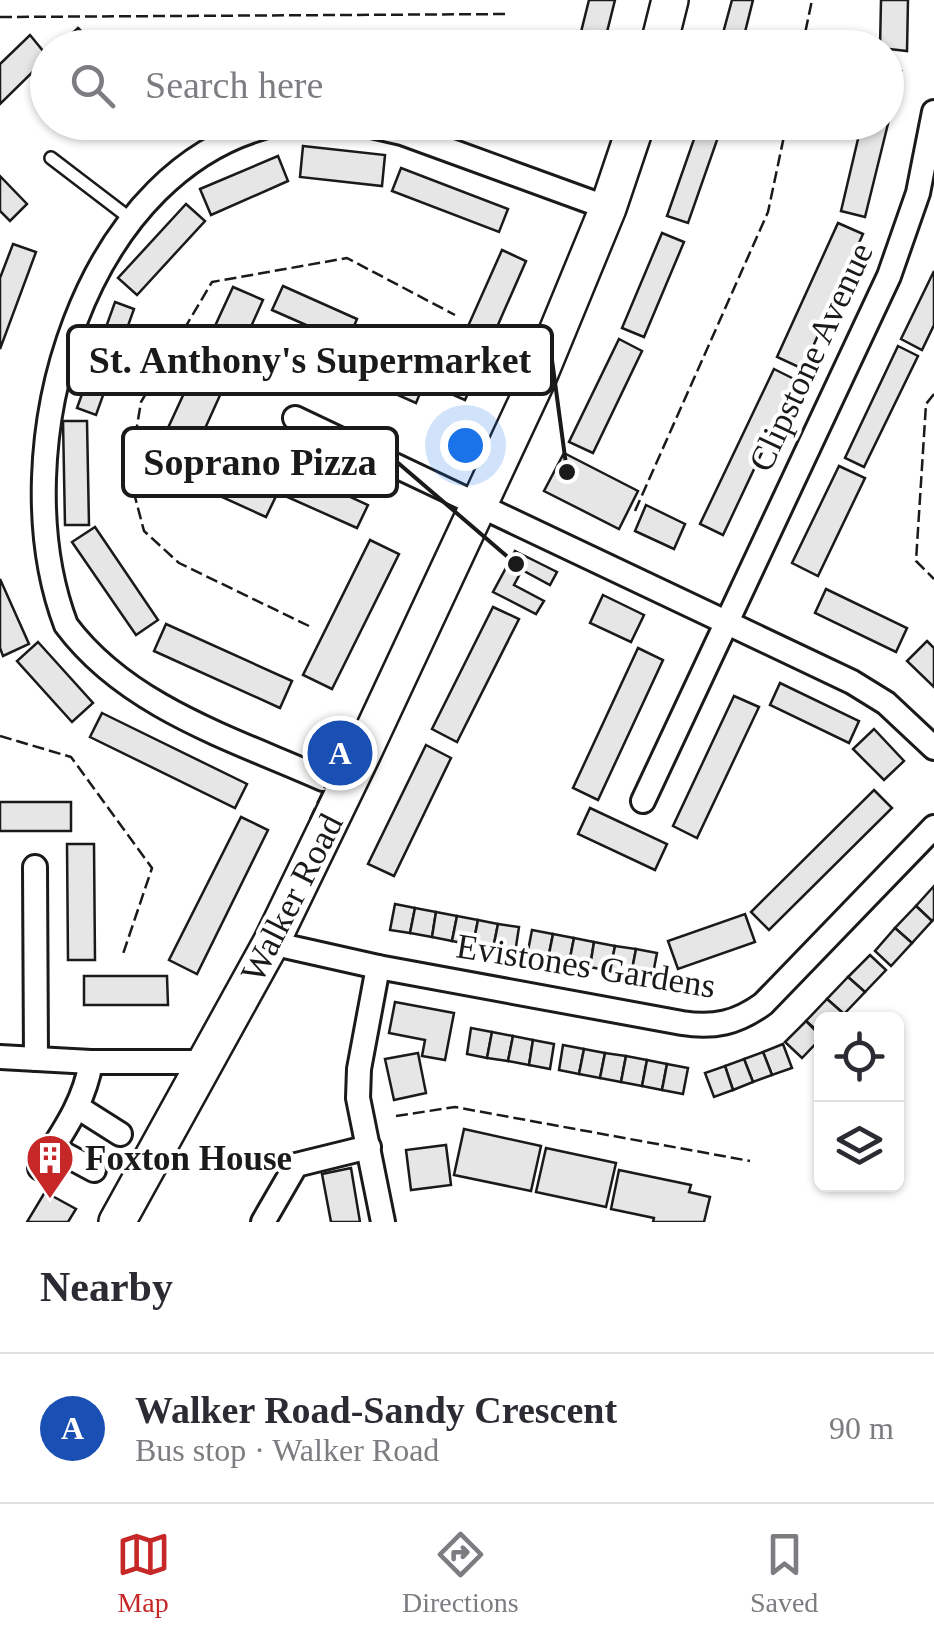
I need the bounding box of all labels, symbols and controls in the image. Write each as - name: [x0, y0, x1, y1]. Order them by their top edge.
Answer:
- search box: [30, 30, 904, 140]
- icon: search: [65, 58, 120, 113]
- text: Search here: [145, 64, 323, 106]
- street label: Clipstone Avenue: [741, 237, 881, 477]
- callout: St. Anthony's Supermarket: [68, 326, 552, 394]
- text: St. Anthony's Supermarket: [89, 339, 532, 381]
- your location: [440, 420, 491, 471]
- callout: Soprano Pizza: [123, 428, 397, 496]
- text: Soprano Pizza: [143, 441, 377, 483]
- pin: A: [308, 716, 372, 790]
- street label: Walker Road: [233, 807, 351, 988]
- street label: Evistones Gardens: [454, 926, 718, 1006]
- map controls: [814, 1012, 904, 1192]
- button: locate: [814, 1012, 904, 1102]
- button: layers: [814, 1102, 904, 1192]
- building icon: Foxton House: [24, 1132, 76, 1200]
- place label: Foxton House: [85, 1139, 292, 1178]
- text: Nearby: [40, 1264, 173, 1310]
- text: Walker Road-Sandy Crescent: [135, 1389, 617, 1431]
- text: A: [61, 1410, 84, 1446]
- text: 90 m: [829, 1410, 894, 1446]
- text: Bus stop · Walker Road: [135, 1432, 439, 1468]
- tab: Map: [116, 1527, 171, 1619]
- tab: Directions: [402, 1527, 519, 1619]
- tab: Saved: [750, 1527, 818, 1619]

